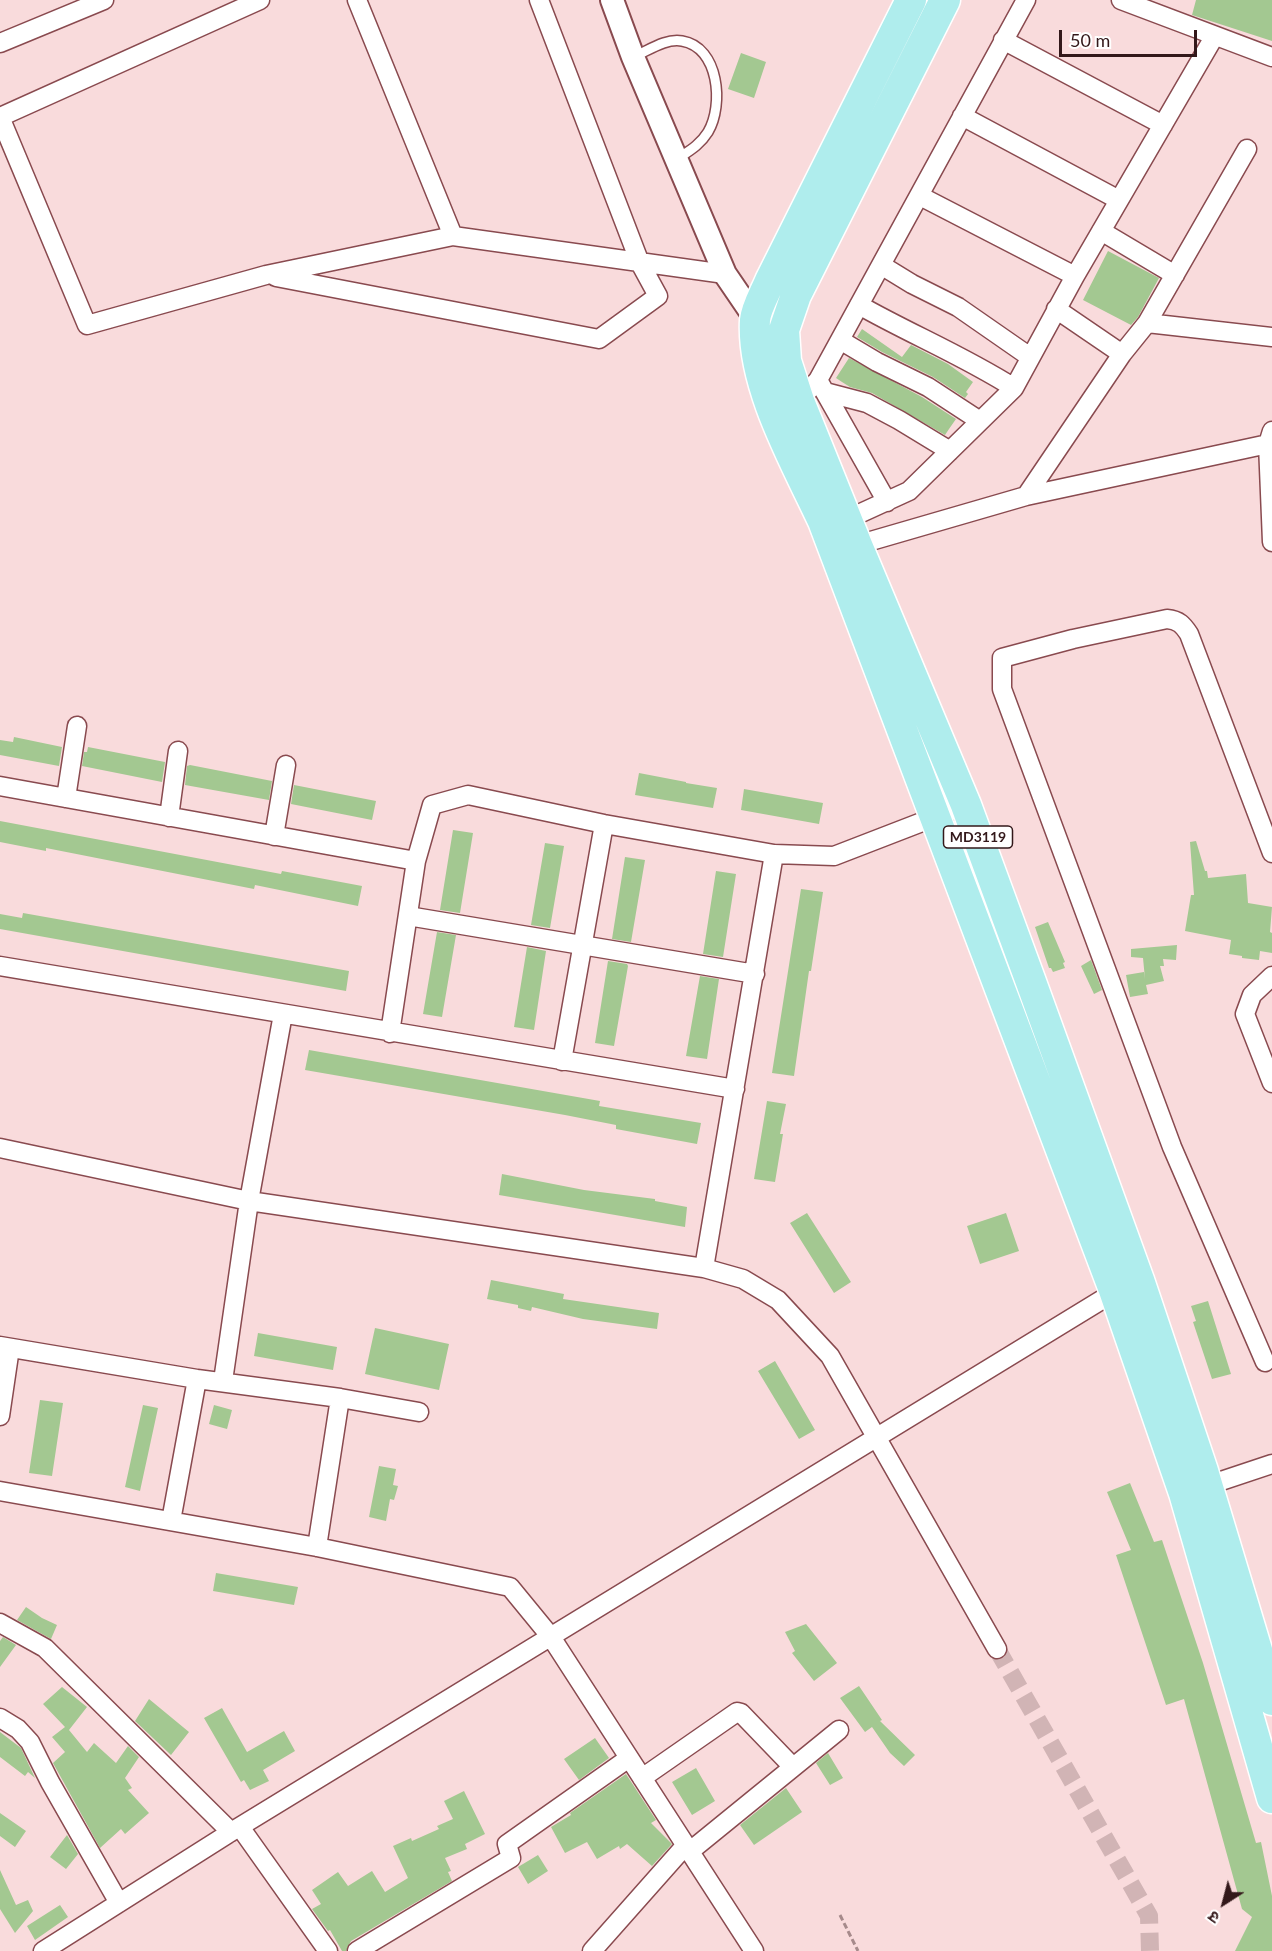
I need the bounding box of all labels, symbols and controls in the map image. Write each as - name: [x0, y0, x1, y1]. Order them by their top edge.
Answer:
- scale bar: [1062, 18, 1200, 56]
- text: 50 m: [1070, 29, 1110, 51]
- road number: MD3119: [944, 826, 1012, 848]
- north arrow: [1194, 1873, 1254, 1933]
- text: उ: [1204, 1908, 1223, 1928]

